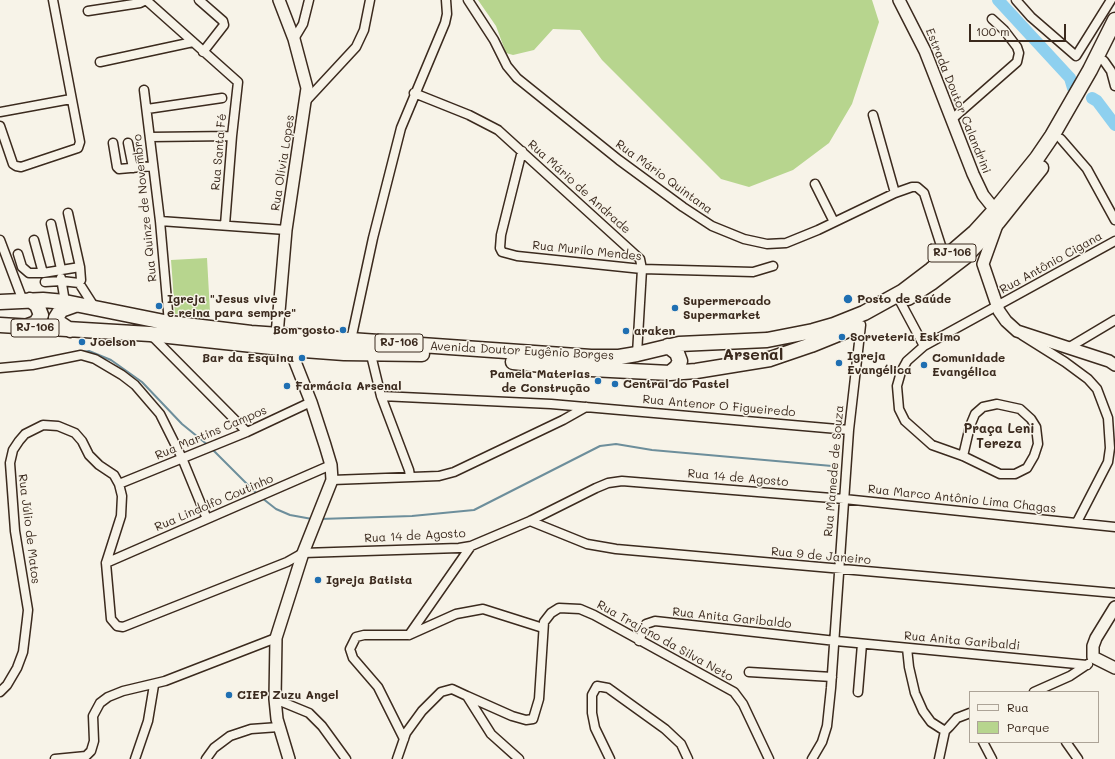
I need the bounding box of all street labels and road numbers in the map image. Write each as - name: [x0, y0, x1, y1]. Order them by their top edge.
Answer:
- street label: Estrada Doutor Calandrini: [922, 26, 994, 176]
- street label: Rua Santa Fé: [208, 113, 230, 191]
- street label: Rua Olívia Lopes: [268, 114, 298, 212]
- street label: Rua Quinze de Novembro: [130, 133, 160, 283]
- street label: Rua Mário de Andrade: [525, 137, 633, 237]
- street label: Rua Mário Quintana: [613, 137, 715, 217]
- street label: Rua Antônio Cigana: [997, 229, 1105, 297]
- street label: Rua Murilo Mendes: [532, 238, 642, 264]
- road number: RJ-106: [928, 244, 976, 262]
- road number: RJ-106: [11, 319, 59, 337]
- road number: RJ-106: [375, 334, 423, 352]
- street label: Avenida Doutor Eugênio Borges: [430, 339, 614, 363]
- street label: Rua Antenor O Figueiredo: [642, 392, 796, 420]
- street label: Rua Martins Campos: [153, 403, 269, 463]
- street label: Rua Mamede de Souza: [821, 405, 847, 537]
- street label: Rua 14 de Agosto: [687, 466, 789, 490]
- street label: Rua Lindolfo Coutinho: [153, 472, 275, 534]
- street label: Rua Júlio de Matos: [15, 473, 43, 585]
- street label: Rua Marco Antônio Lima Chagas: [867, 482, 1057, 516]
- street label: Rua 14 de Agosto: [364, 526, 466, 546]
- street label: Rua 9 de Janeiro: [770, 544, 872, 568]
- street label: Rua Trajano da Silva Neto: [594, 597, 736, 685]
- street label: Rua Anita Garibaldo: [672, 605, 792, 631]
- street label: Rua Anita Garibaldi: [903, 629, 1021, 653]

